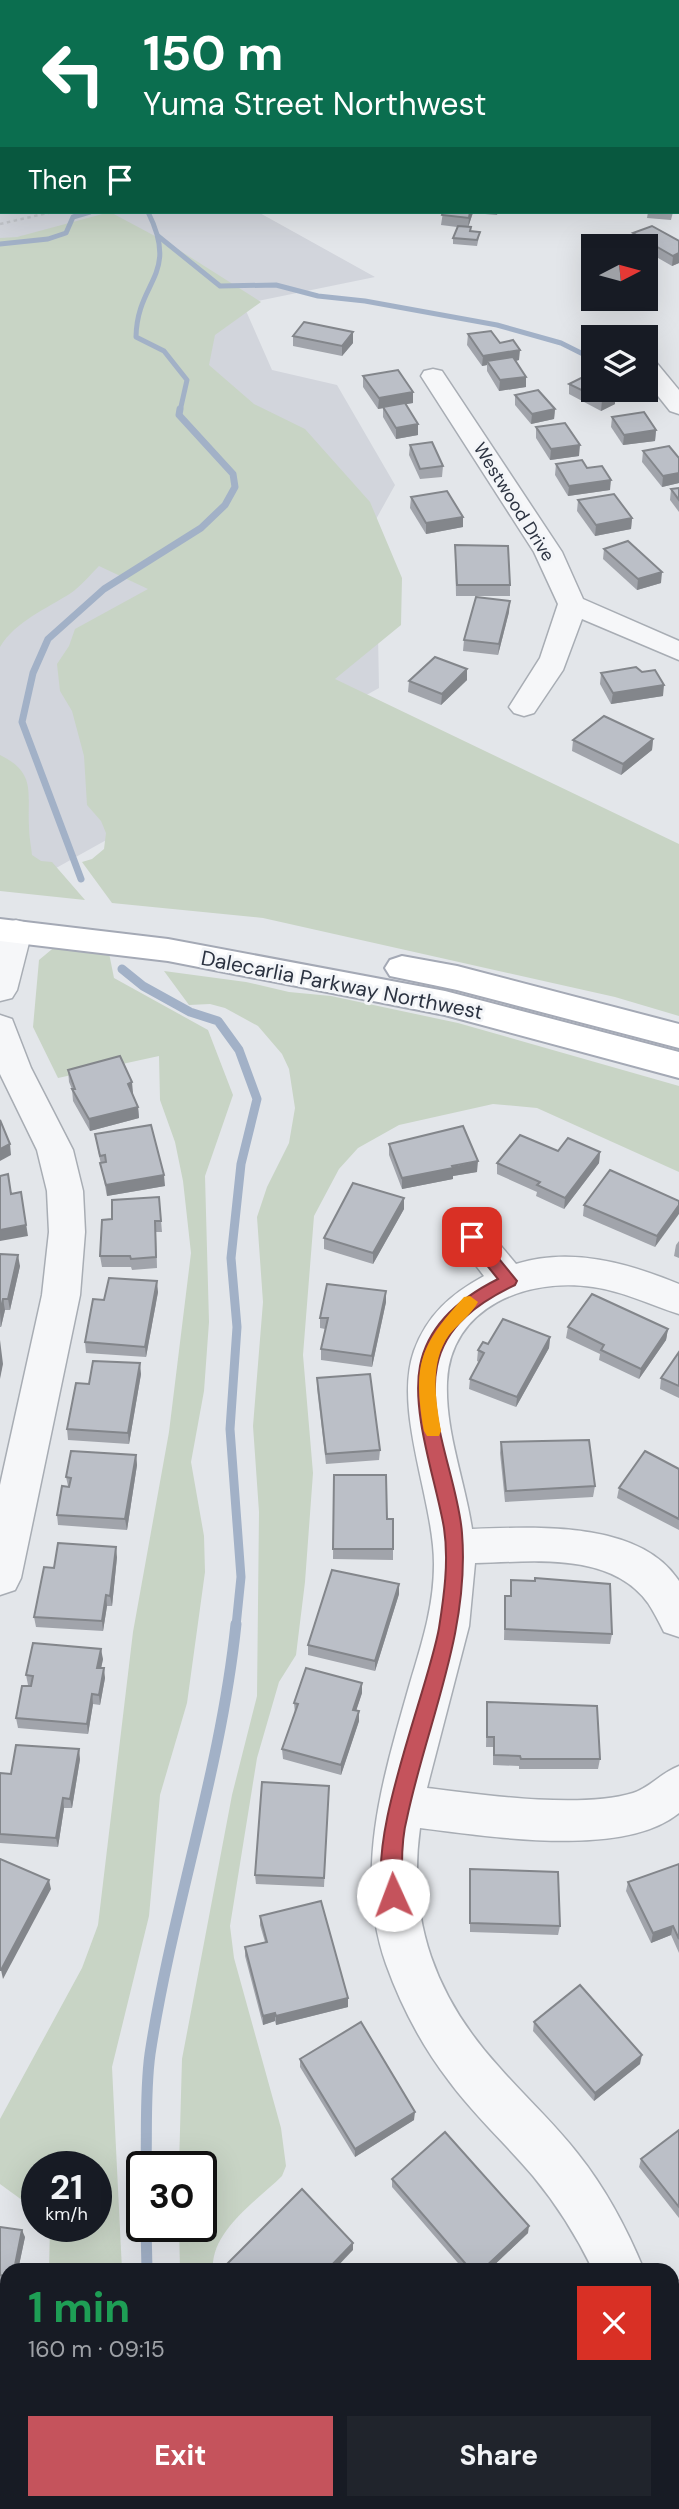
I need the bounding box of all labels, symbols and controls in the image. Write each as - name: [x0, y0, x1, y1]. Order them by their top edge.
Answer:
- text: 150 m: [143, 21, 283, 85]
- icon: left: [28, 28, 119, 119]
- text: Yuma Street Northwest: [143, 83, 486, 125]
- icon: arrive: [101, 161, 139, 199]
- text: Then: [28, 163, 87, 197]
- north arrow: [581, 234, 658, 312]
- map controls: [581, 234, 658, 402]
- button: layers: [581, 325, 658, 402]
- street label: Westwood Drive: [468, 438, 560, 566]
- street label: Dalecarlia Parkway Northwest: [199, 944, 485, 1026]
- pin: [442, 1207, 502, 1267]
- icon: arrive: [453, 1218, 491, 1256]
- position arrow: [356, 1858, 430, 1932]
- speed limit sign: 30: [126, 2151, 217, 2242]
- text: 21: [50, 2164, 83, 2210]
- text: km/h: [45, 2202, 88, 2226]
- text: 1 min: [28, 2280, 130, 2335]
- button: close: [577, 2286, 651, 2360]
- text: 160 m · 09:15: [28, 2334, 165, 2364]
- button: Exit: [28, 2416, 333, 2496]
- button: Share: [347, 2416, 651, 2496]

